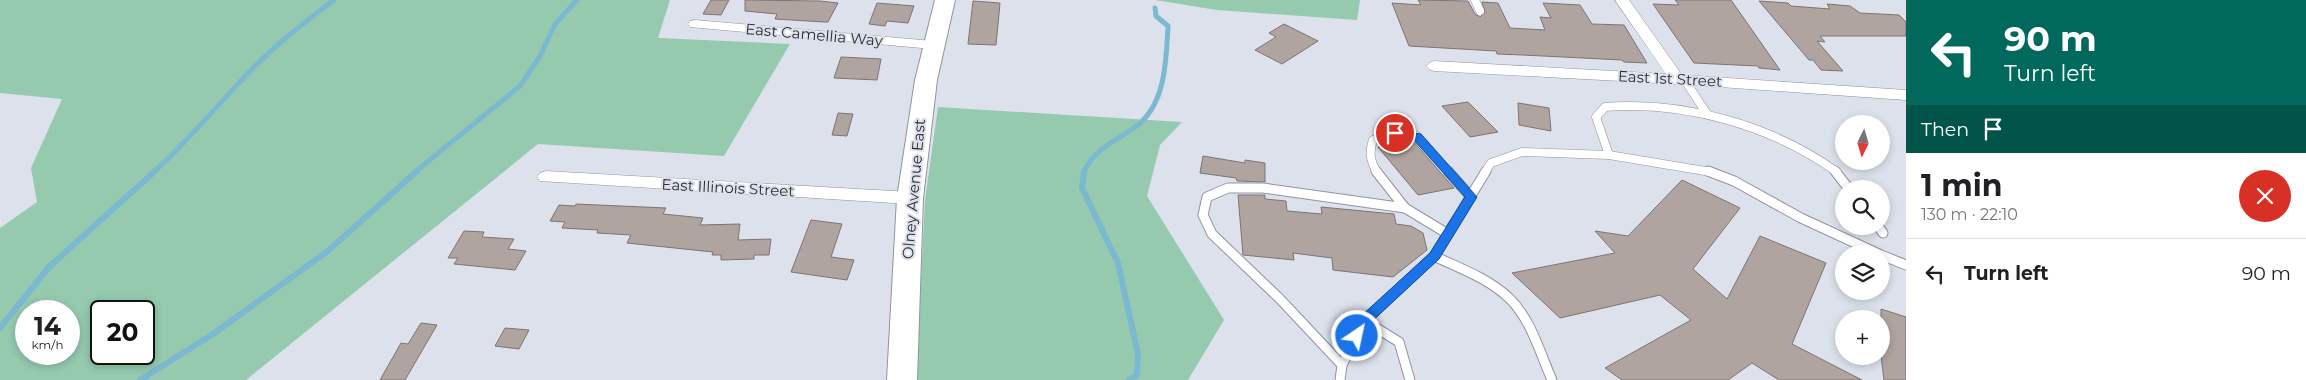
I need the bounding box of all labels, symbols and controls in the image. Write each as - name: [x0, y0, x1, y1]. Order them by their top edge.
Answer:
- text: 90 m: [2004, 17, 2097, 60]
- street label: East Camellia Way: [745, 19, 884, 50]
- icon: left: [1921, 20, 1986, 85]
- text: Turn left: [2004, 60, 2096, 87]
- street label: East 1st Street: [1617, 66, 1723, 91]
- pin: [1374, 112, 1416, 154]
- north arrow: [1835, 115, 1890, 170]
- map controls: [1835, 115, 1890, 365]
- icon: arrive: [1979, 115, 2007, 143]
- street label: Olney Avenue East: [898, 118, 929, 260]
- text: Then: [1921, 118, 1969, 141]
- icon: arrive: [1381, 119, 1409, 147]
- text: 1 min: [1921, 167, 2002, 204]
- button: close: [2239, 170, 2291, 222]
- street label: East Illinois Street: [661, 175, 795, 200]
- button: search: [1835, 180, 1890, 235]
- text: 130 m · 22:10: [1921, 205, 2018, 224]
- button: layers: [1835, 245, 1890, 300]
- icon: left: [1921, 260, 1949, 288]
- text: Turn left: [1964, 262, 2049, 285]
- text: 90 m: [2242, 262, 2291, 285]
- speed limit sign: 20: [90, 300, 155, 365]
- position arrow: [1330, 309, 1382, 361]
- button: +: [1835, 310, 1890, 365]
- text: 14: [34, 311, 61, 341]
- text: km/h: [31, 337, 64, 352]

